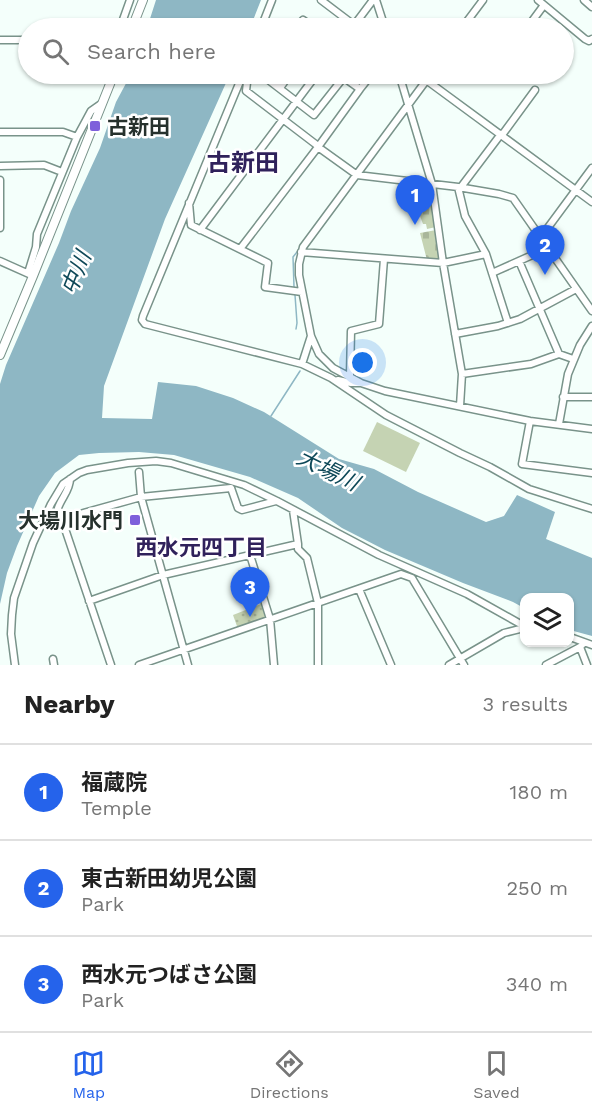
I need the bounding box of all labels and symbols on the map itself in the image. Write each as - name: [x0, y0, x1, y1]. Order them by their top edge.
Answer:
- place label: 古新田: [107, 114, 170, 139]
- marker: 古新田: [88, 119, 102, 133]
- district label: 古新田: [207, 149, 279, 177]
- pin: 1: [396, 176, 434, 225]
- pin: 2: [526, 226, 564, 275]
- water label: 中川: [56, 246, 97, 298]
- your location: [348, 348, 377, 377]
- water label: 大場川: [293, 444, 365, 497]
- place label: 大場川水門: [18, 508, 123, 533]
- marker: 大場川水門: [128, 513, 142, 527]
- district label: 西水元四丁目: [135, 535, 267, 560]
- pin: 3: [230, 568, 270, 617]

